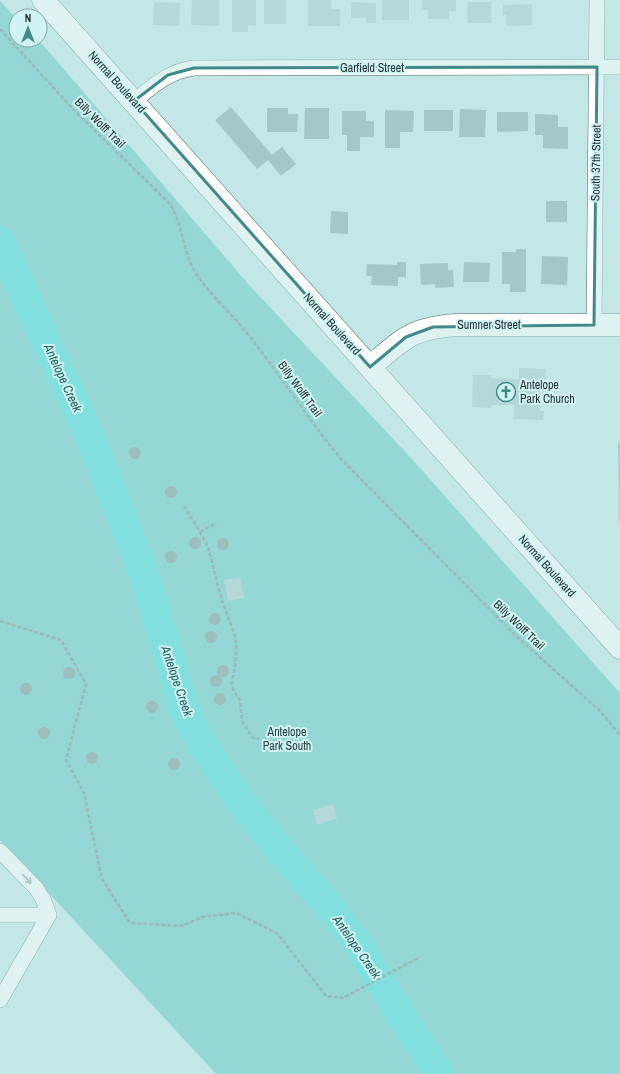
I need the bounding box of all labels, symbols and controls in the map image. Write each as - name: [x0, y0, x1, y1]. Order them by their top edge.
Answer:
- north arrow: [8, 8, 48, 48]
- text: N: [25, 11, 31, 25]
- street label: Normal Boulevard: [85, 47, 149, 117]
- street label: Garfield Street: [340, 60, 404, 76]
- street label: Billy Wolff Trail: [71, 94, 129, 152]
- street label: South 37th Street: [587, 124, 605, 201]
- street label: Normal Boulevard: [300, 289, 364, 359]
- street label: Sumner Street: [457, 317, 521, 333]
- water label: Antelope Creek: [39, 340, 87, 415]
- street label: Billy Wolff Trail: [274, 358, 326, 420]
- place label: Antelope Park Church: [519, 377, 575, 407]
- church icon: Antelope Park Church: [495, 381, 517, 403]
- street label: Normal Boulevard: [515, 531, 579, 601]
- street label: Billy Wolff Trail: [490, 597, 548, 653]
- water label: Antelope Creek: [157, 643, 197, 719]
- park label: Antelope Park South: [263, 724, 311, 754]
- one-way arrow: [22, 874, 32, 884]
- water label: Antelope Creek: [328, 911, 385, 983]

